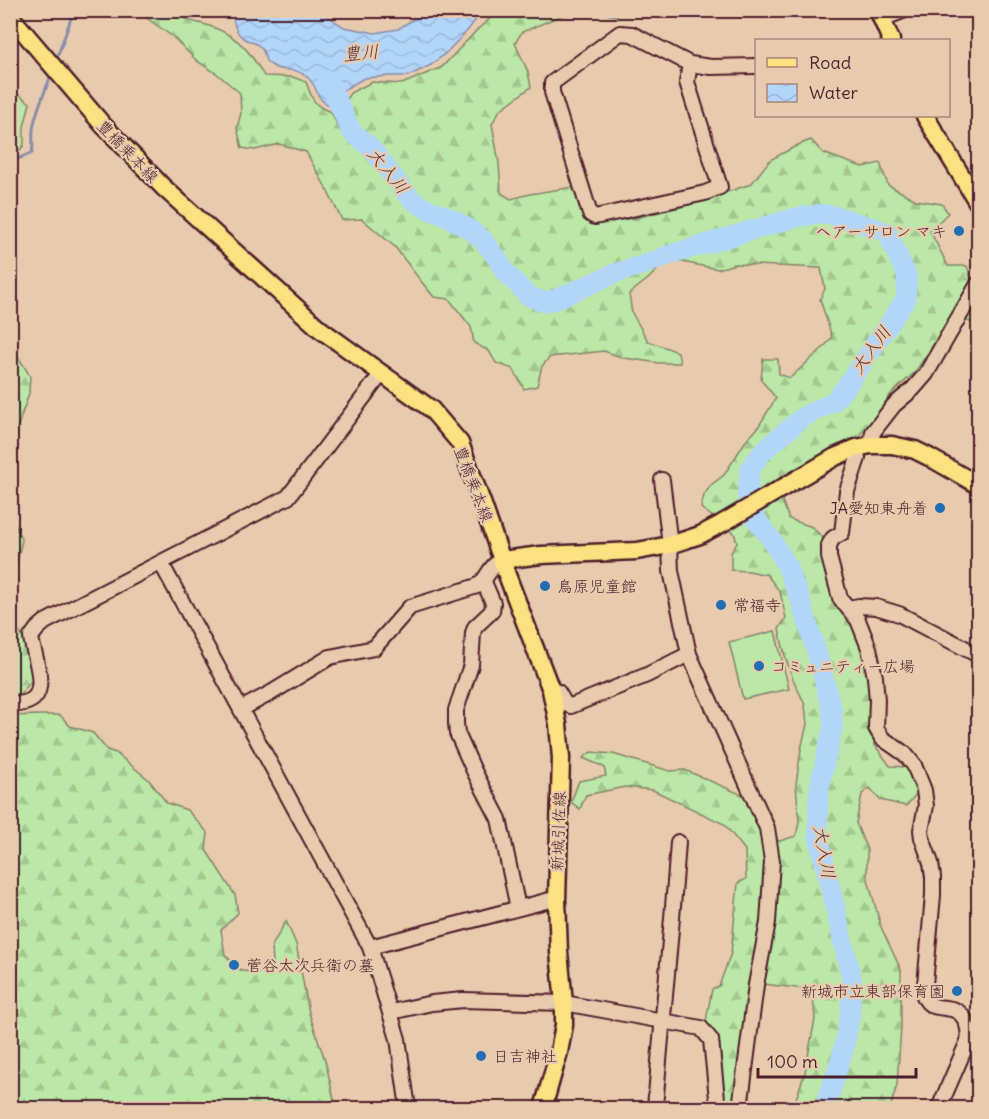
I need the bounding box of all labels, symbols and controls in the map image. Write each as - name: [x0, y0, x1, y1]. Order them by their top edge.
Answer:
- water label: 豊川: [342, 39, 380, 66]
- legend: [755, 39, 950, 117]
- text: Road: [809, 51, 852, 74]
- text: Water: [809, 81, 859, 104]
- street label: 豊橋乗本線: [93, 115, 163, 187]
- water label: 大入川: [362, 142, 414, 199]
- place label: ヘアーサロン マキ: [815, 221, 947, 241]
- marker: ヘアーサロン マキ: [952, 224, 966, 238]
- water label: 大入川: [845, 321, 896, 378]
- street label: 豊橋乗本線: [450, 443, 498, 525]
- place label: JA愛知東舟着: [829, 498, 928, 518]
- marker: JA愛知東舟着: [933, 501, 947, 515]
- place label: 鳥原児童館: [557, 576, 637, 596]
- marker: 鳥原児童館: [538, 579, 552, 593]
- place label: 常福寺: [733, 595, 781, 615]
- marker: 常福寺: [714, 598, 728, 612]
- place label: コミュニティー広場: [771, 656, 915, 676]
- marker: コミュニティー広場: [752, 659, 766, 673]
- street label: 新城引佐線: [547, 791, 569, 871]
- water label: 大入川: [808, 823, 841, 880]
- place label: 菅谷太次兵衛の墓: [246, 955, 374, 975]
- marker: 菅谷太次兵衛の墓: [227, 958, 241, 972]
- place label: 新城市立東部保育園: [801, 981, 945, 1001]
- marker: 新城市立東部保育園: [950, 984, 964, 998]
- scale bar: [758, 1041, 916, 1079]
- place label: 日吉神社: [493, 1046, 557, 1066]
- marker: 日吉神社: [474, 1049, 488, 1063]
- text: 100 m: [767, 1050, 818, 1073]

